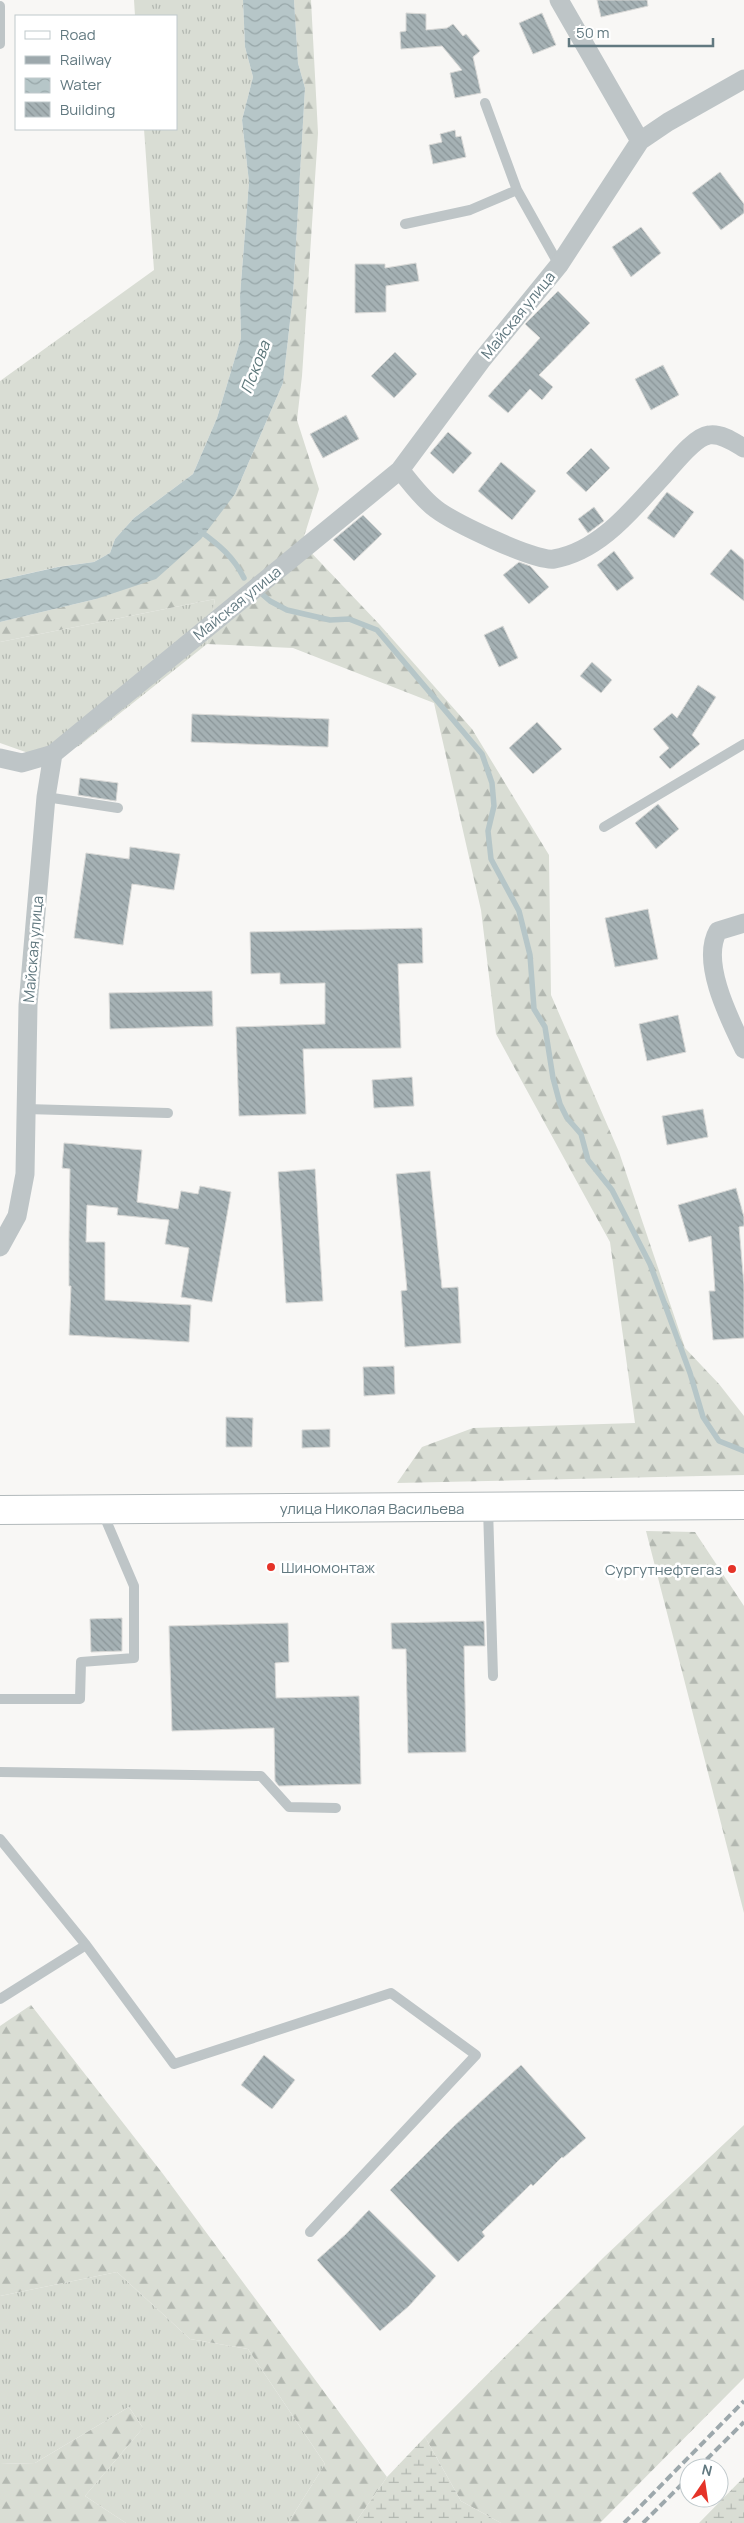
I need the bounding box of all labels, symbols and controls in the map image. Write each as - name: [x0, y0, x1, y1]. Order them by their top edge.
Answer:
- legend: [15, 15, 178, 130]
- scale bar: [569, 15, 713, 47]
- text: 50 m: [576, 22, 610, 43]
- text: Road: [60, 24, 96, 45]
- text: Railway: [60, 49, 112, 70]
- text: Water: [60, 74, 102, 95]
- text: Building: [60, 99, 115, 120]
- street label: Майская улица: [476, 267, 560, 363]
- water label: Пскова: [235, 337, 275, 396]
- street label: Майская улица: [189, 561, 285, 645]
- street label: Майская улица: [18, 895, 48, 1003]
- street label: улица Николая Васильева: [280, 1498, 464, 1519]
- place label: Шиномонтаж: [281, 1557, 376, 1578]
- place label: Сургутнефтегаз: [605, 1559, 722, 1580]
- marker: Шиномонтаж: [265, 1561, 277, 1573]
- marker: Сургутнефтегаз: [726, 1563, 738, 1575]
- north arrow: [679, 2458, 729, 2508]
- text: N: [700, 2459, 714, 2480]

